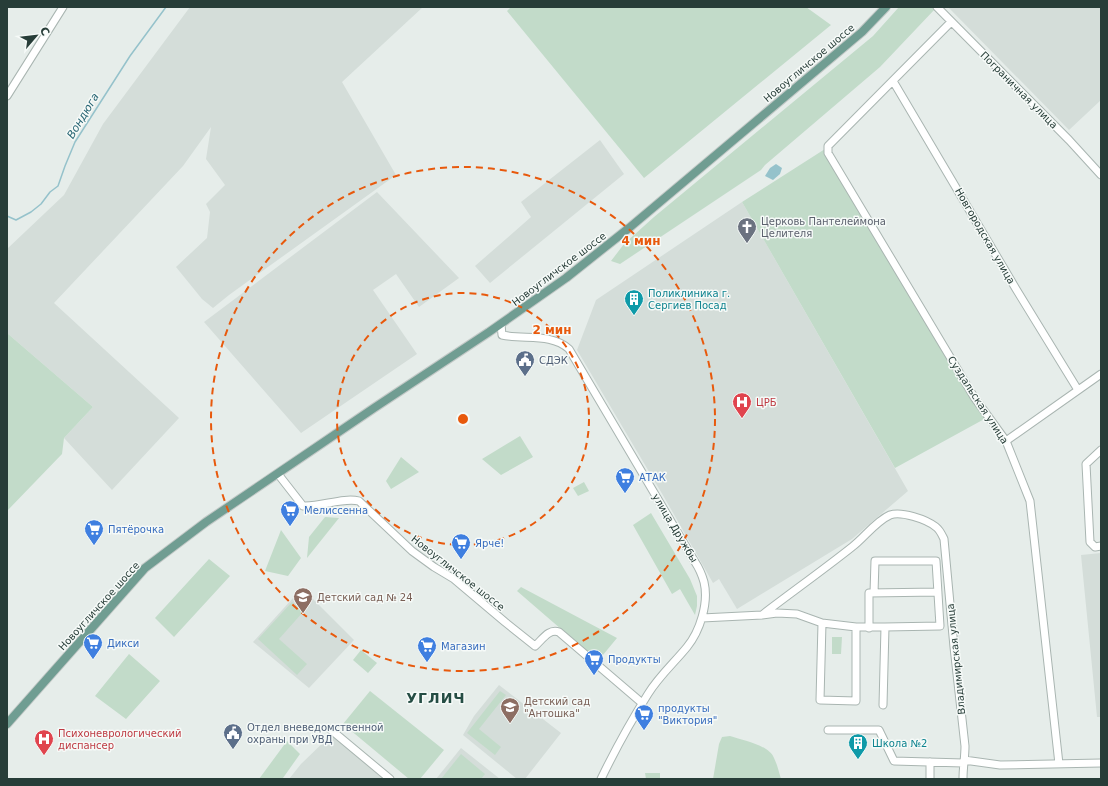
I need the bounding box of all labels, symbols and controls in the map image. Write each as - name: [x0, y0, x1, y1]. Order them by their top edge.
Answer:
- north arrow: [16, 16, 56, 56]
- street label: Новоугличское шоссе: [761, 22, 857, 104]
- text: С: [37, 25, 52, 38]
- street label: Пограничная улица: [978, 49, 1060, 131]
- water label: Вондюга: [64, 91, 102, 141]
- street label: Новгородская улица: [953, 186, 1017, 286]
- church icon: Церковь Пантелеймона Целителя: [736, 216, 758, 244]
- place label: Церковь Пантелеймона Целителя: [761, 216, 886, 239]
- street label: Новоугличское шоссе: [510, 230, 608, 308]
- text: 4 мин: [621, 234, 661, 248]
- building icon: Поликлиника г. Сергиев Посад: [623, 288, 645, 316]
- place label: Поликлиника г. Сергиев Посад: [648, 288, 730, 311]
- text: 2 мин: [532, 323, 572, 337]
- public building icon: СДЭК: [514, 349, 536, 377]
- street label: Суздальская улица: [946, 354, 1010, 446]
- place label: СДЭК: [539, 355, 568, 366]
- hospital icon: ЦРБ: [731, 391, 753, 419]
- place label: ЦРБ: [756, 397, 777, 408]
- centre of rings: [456, 412, 470, 426]
- supermarket icon: АТАК: [614, 466, 636, 494]
- place label: АТАК: [639, 472, 666, 483]
- street label: улица Дружбы: [650, 492, 700, 564]
- supermarket icon: Мелиссенна: [279, 499, 301, 527]
- place label: Мелиссенна: [304, 505, 368, 516]
- supermarket icon: Пятёрочка: [83, 518, 105, 546]
- place label: Пятёрочка: [108, 524, 164, 535]
- supermarket icon: Ярче!: [450, 532, 472, 560]
- street label: Новоугличское шоссе: [409, 533, 507, 613]
- place label: Ярче!: [475, 538, 504, 549]
- street label: Новоугличское шоссе: [56, 560, 142, 652]
- school or university icon: Детский сад № 24: [292, 586, 314, 614]
- place label: Детский сад № 24: [317, 592, 413, 603]
- street label: Владимирская улица: [945, 603, 967, 715]
- supermarket icon: Дикси: [82, 632, 104, 660]
- supermarket icon: Магазин: [416, 635, 438, 663]
- place label: Дикси: [107, 638, 139, 649]
- place label: Магазин: [441, 641, 486, 652]
- supermarket icon: Продукты: [583, 648, 605, 676]
- place label: Продукты: [608, 654, 661, 665]
- district label: УГЛИЧ: [406, 690, 466, 706]
- school or university icon: Детский сад "Антошка": [499, 696, 521, 724]
- place label: Детский сад "Антошка": [524, 696, 590, 719]
- supermarket icon: продукты "Виктория": [633, 703, 655, 731]
- place label: продукты "Виктория": [658, 703, 717, 726]
- public building icon: Отдел вневедомственной охраны при УВД: [222, 722, 244, 750]
- place label: Отдел вневедомственной охраны при УВД: [247, 722, 384, 745]
- hospital icon: Психоневрологический диспансер: [33, 728, 55, 756]
- place label: Психоневрологический диспансер: [58, 728, 181, 751]
- building icon: Школа №2: [847, 732, 869, 760]
- place label: Школа №2: [872, 738, 927, 749]

